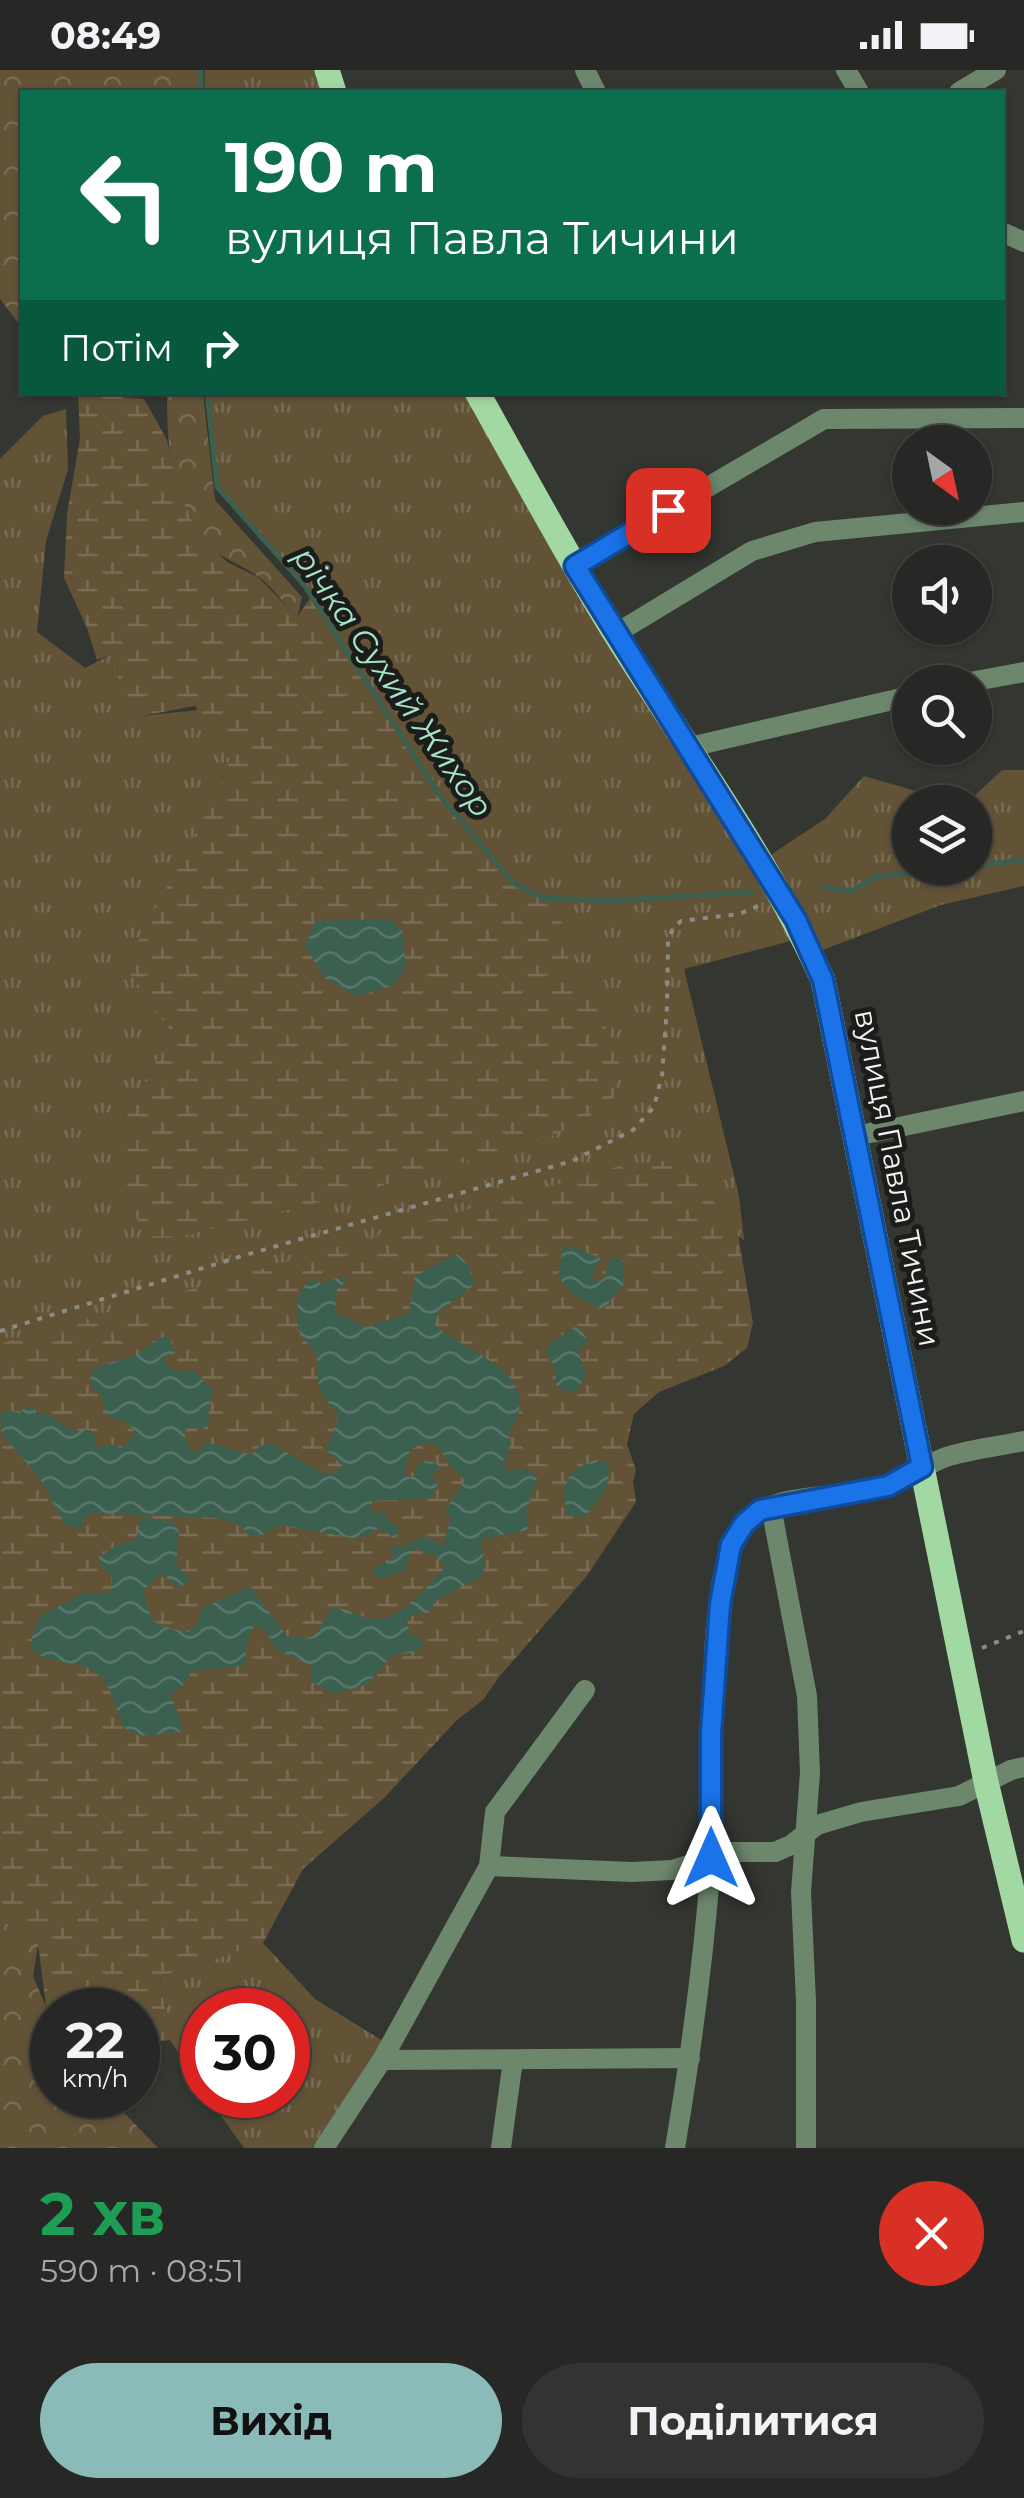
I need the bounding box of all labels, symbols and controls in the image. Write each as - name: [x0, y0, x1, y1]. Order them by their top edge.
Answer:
- text: 08:49: [50, 12, 161, 59]
- text: 190 m: [225, 124, 438, 210]
- icon: left: [60, 130, 190, 260]
- text: вулиця Павла Тичини: [225, 210, 739, 265]
- icon: right: [193, 320, 248, 375]
- text: Потім: [60, 324, 173, 371]
- north arrow: [892, 425, 992, 525]
- map controls: [892, 425, 992, 885]
- pin: [626, 468, 711, 553]
- icon: arrive: [641, 483, 696, 538]
- water label: річка Сухий Жихор: [285, 539, 502, 824]
- button: sound: [892, 545, 992, 645]
- button: search: [892, 665, 992, 765]
- button: layers: [892, 785, 992, 885]
- street label: вулиця Павла Тичини: [847, 1006, 948, 1350]
- position arrow: [659, 1806, 763, 1910]
- speed limit sign: 30: [180, 1988, 310, 2118]
- text: 22: [66, 2010, 125, 2071]
- text: km/h: [62, 2063, 128, 2093]
- text: 2 хв: [40, 2177, 165, 2250]
- button: close: [879, 2181, 984, 2286]
- text: 590 m · 08:51: [40, 2251, 244, 2290]
- button: Вихід: [40, 2363, 502, 2478]
- button: Поділитися: [522, 2363, 984, 2478]

